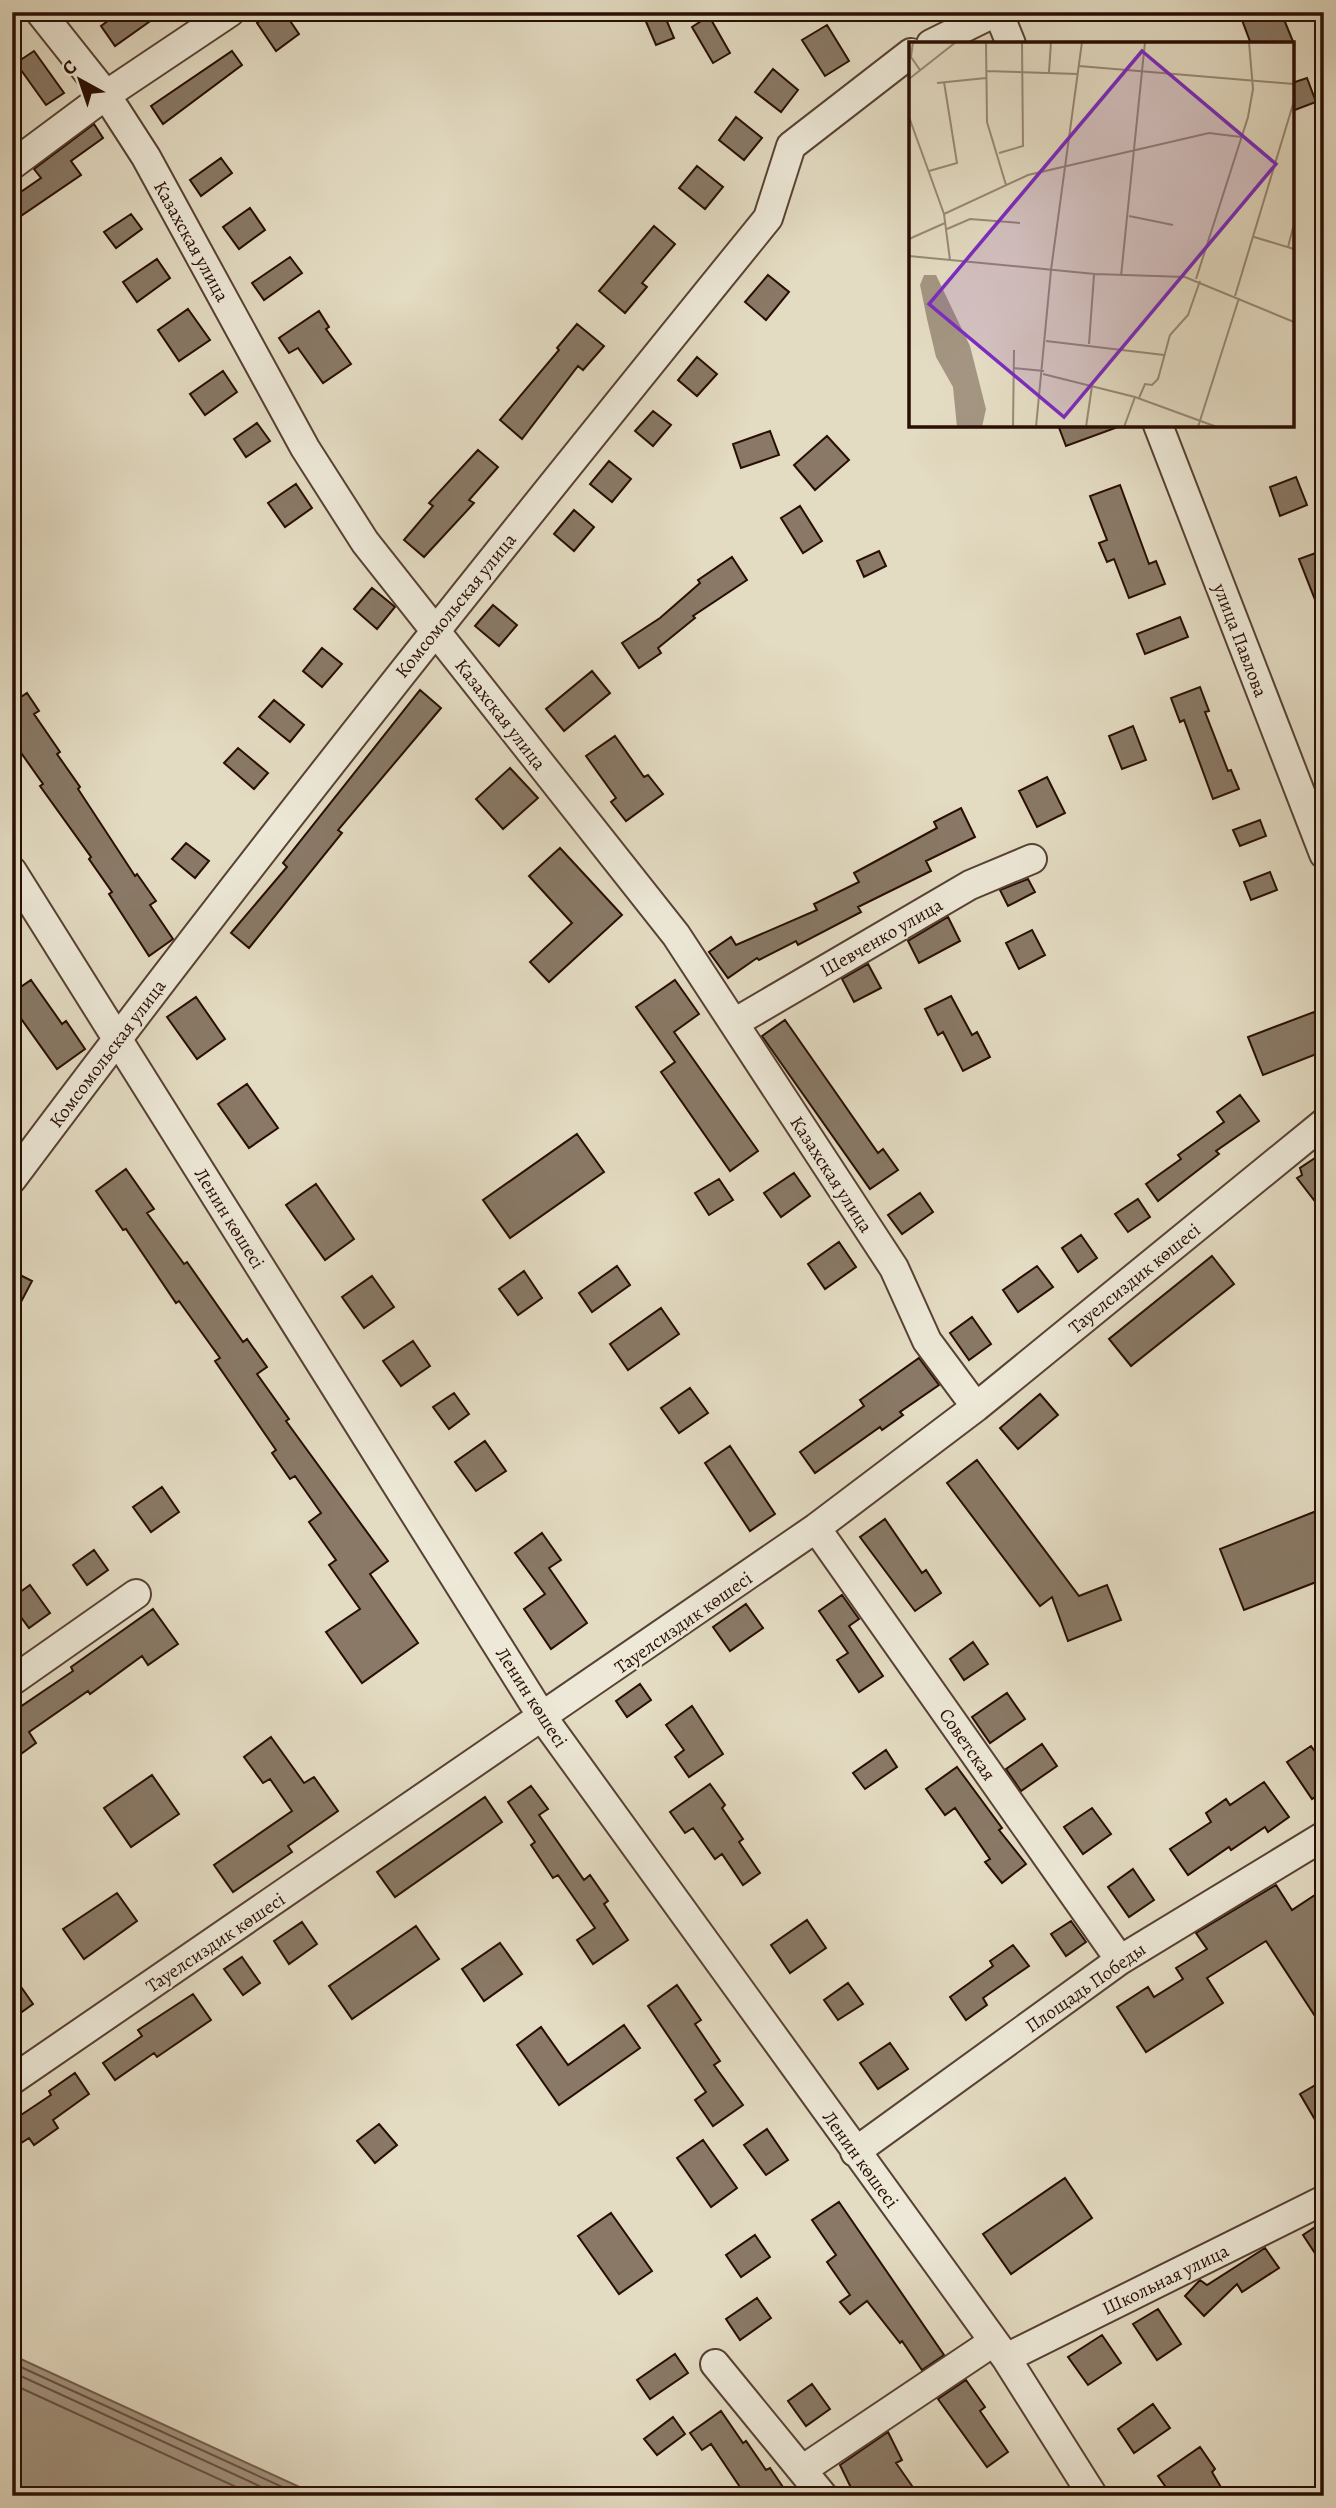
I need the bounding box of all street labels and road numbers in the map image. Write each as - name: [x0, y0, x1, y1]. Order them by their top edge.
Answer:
- street label: Казахская улица: [147, 176, 235, 307]
- street label: Комсомольская улица: [389, 528, 522, 684]
- street label: улица Павлова: [1206, 579, 1274, 701]
- street label: Казахская улица: [449, 654, 552, 776]
- street label: Шевченко улица: [815, 892, 948, 984]
- street label: Комсомольская улица: [43, 974, 172, 1133]
- street label: Казахская улица: [784, 1111, 879, 1238]
- street label: Ленин көшесі: [188, 1163, 271, 1274]
- street label: Тауелсиздик көшесі: [1063, 1217, 1206, 1340]
- street label: Тауелсиздик көшесі: [609, 1565, 758, 1680]
- street label: Ленин көшесі: [489, 1642, 573, 1753]
- street label: Советская: [933, 1703, 1002, 1786]
- street label: Тауелсиздик көшесі: [141, 1887, 290, 1999]
- street label: Площадь Победы: [1020, 1937, 1151, 2039]
- street label: Ленин көшесі: [816, 2106, 904, 2214]
- street label: Школьная улица: [1098, 2238, 1233, 2322]

